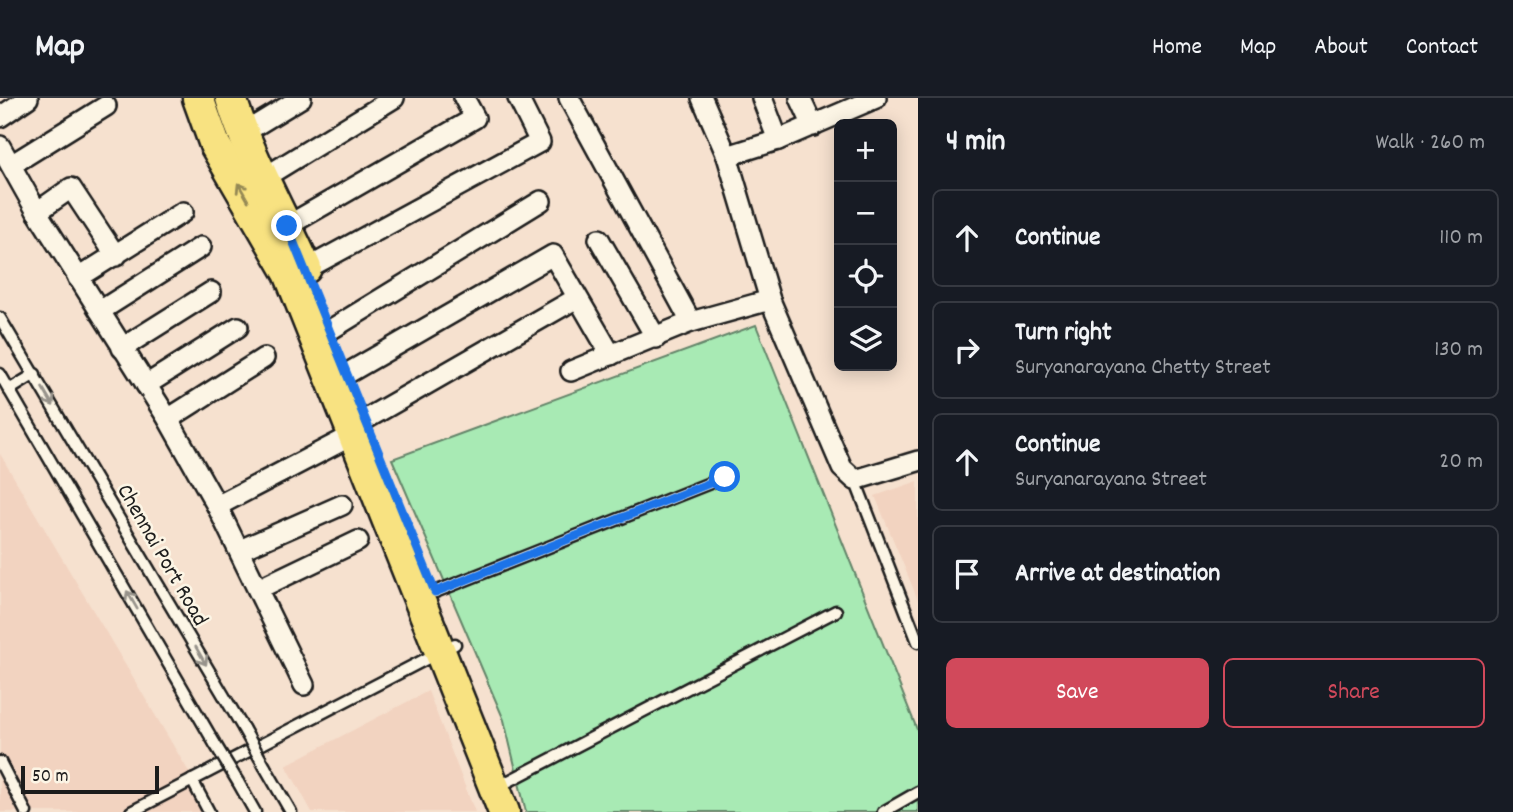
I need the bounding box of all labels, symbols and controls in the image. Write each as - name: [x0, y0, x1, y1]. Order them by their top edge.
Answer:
- text: Map: [35, 25, 85, 72]
- text: Home: [1152, 31, 1202, 65]
- text: Map: [1240, 31, 1276, 65]
- text: About: [1314, 31, 1368, 65]
- text: Contact: [1406, 31, 1478, 65]
- map controls: [834, 119, 897, 371]
- button: +: [834, 119, 897, 182]
- text: 4 min: [946, 122, 1005, 165]
- text: Walk · 260 m: [1375, 127, 1485, 160]
- button: −: [834, 182, 897, 245]
- one-way arrow: [236, 183, 250, 203]
- route end: [271, 210, 302, 241]
- icon: ahead: [948, 219, 986, 257]
- text: Continue: [1015, 220, 1100, 257]
- text: 110 m: [1439, 222, 1483, 255]
- button: locate: [834, 245, 897, 308]
- button: layers: [834, 308, 897, 371]
- text: Turn right: [1015, 315, 1112, 352]
- icon: right: [948, 331, 986, 369]
- text: 130 m: [1434, 334, 1483, 367]
- text: Suryanarayana Chetty Street: [1015, 352, 1271, 385]
- one-way arrow: [42, 386, 56, 406]
- text: Continue: [1015, 427, 1100, 464]
- icon: ahead: [948, 443, 986, 481]
- text: 20 m: [1439, 446, 1483, 479]
- route start: [709, 461, 740, 492]
- text: Suryanarayana Street: [1015, 464, 1207, 497]
- street label: Chennai Port Road: [107, 478, 215, 633]
- icon: arrive: [948, 555, 986, 593]
- text: Arrive at destination: [1015, 556, 1220, 593]
- one-way arrow: [125, 590, 139, 610]
- one-way arrow: [194, 646, 208, 666]
- button: Save: [946, 658, 1209, 728]
- button: Share: [1223, 658, 1485, 728]
- scale bar: [21, 763, 159, 795]
- text: 50 m: [32, 764, 69, 791]

